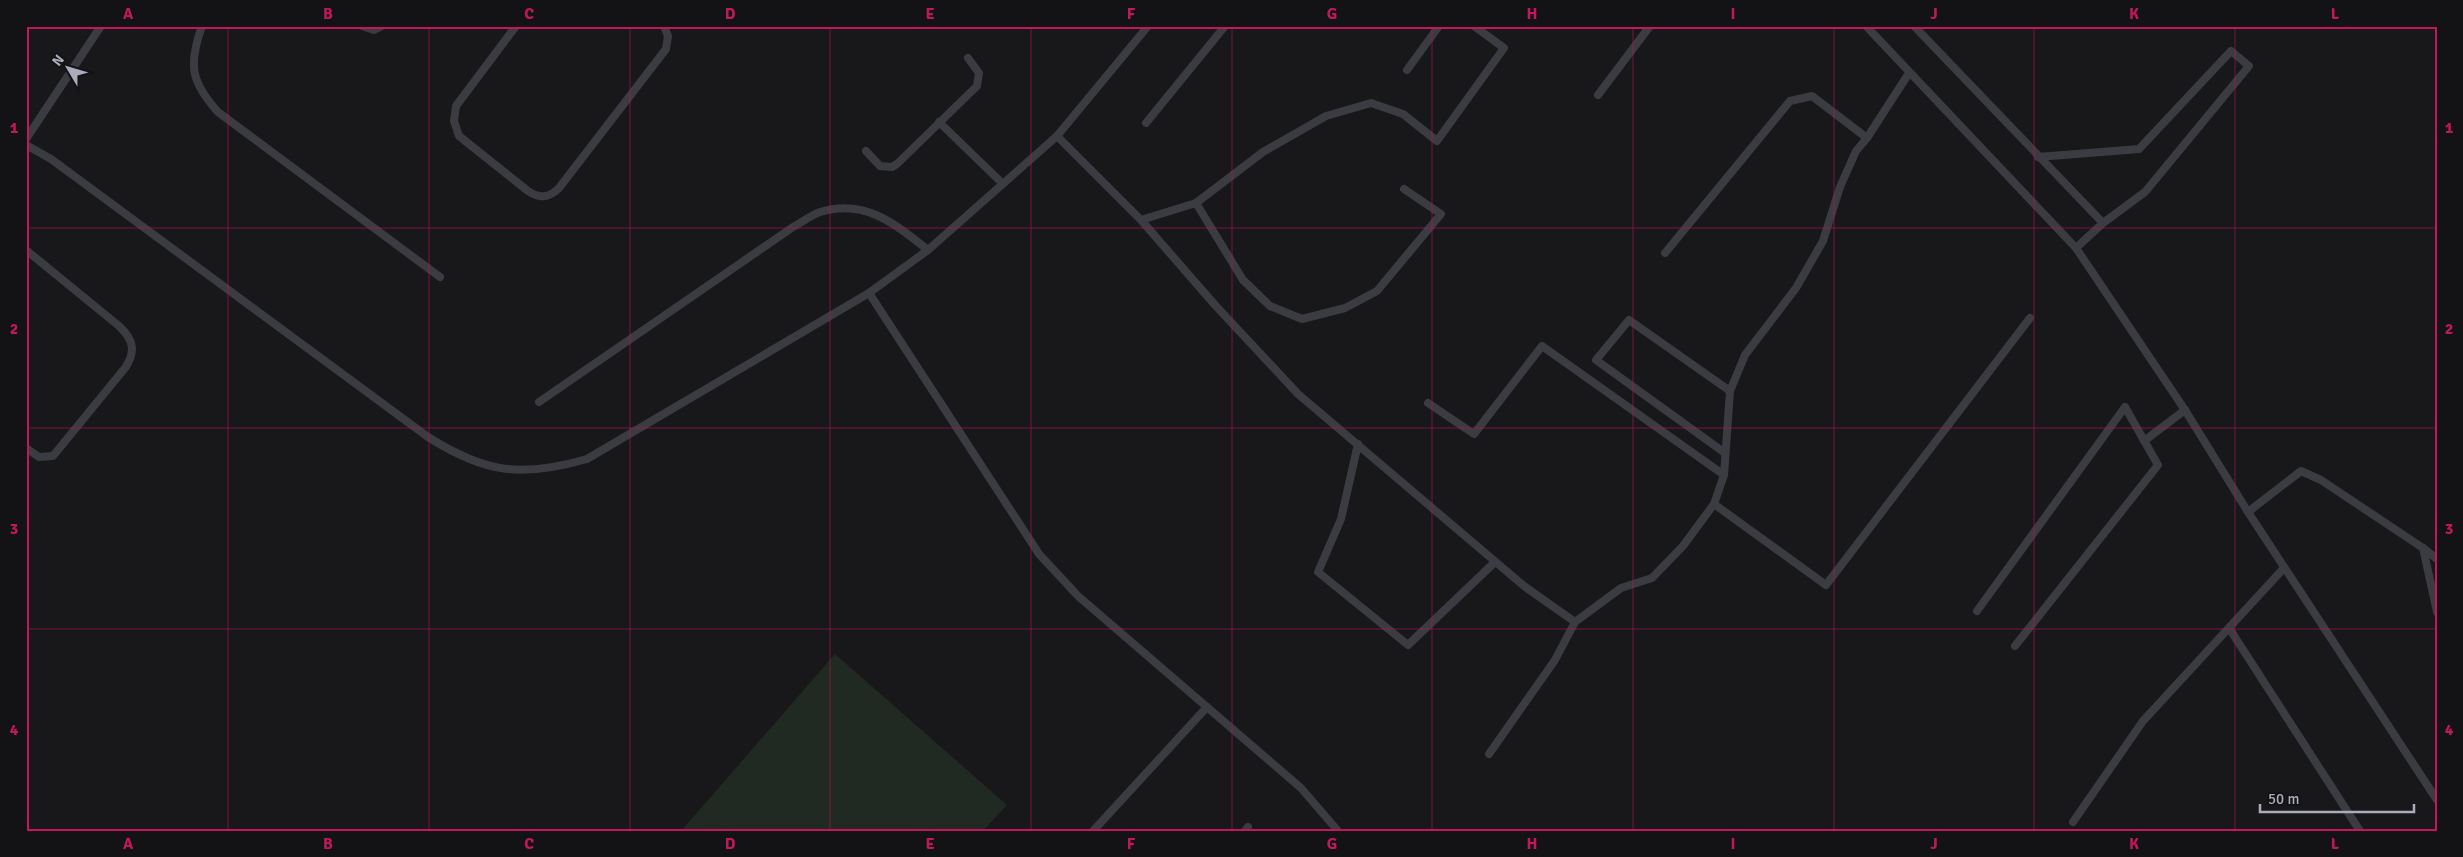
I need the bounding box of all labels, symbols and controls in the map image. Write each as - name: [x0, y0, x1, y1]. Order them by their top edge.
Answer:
- text: A: [123, 4, 134, 24]
- text: B: [323, 4, 333, 24]
- text: C: [524, 4, 534, 24]
- text: D: [725, 4, 736, 24]
- text: E: [925, 4, 935, 24]
- text: F: [1127, 4, 1136, 24]
- text: G: [1327, 4, 1337, 24]
- text: H: [1527, 4, 1537, 24]
- text: I: [1730, 4, 1736, 24]
- text: J: [1930, 4, 1938, 24]
- text: K: [2129, 4, 2139, 24]
- text: L: [2331, 4, 2340, 24]
- north arrow: [42, 42, 92, 92]
- text: N: [48, 51, 68, 69]
- text: 1: [10, 118, 19, 138]
- text: 1: [2445, 118, 2454, 138]
- text: 2: [10, 319, 18, 339]
- text: 2: [2445, 319, 2453, 339]
- text: 3: [10, 519, 18, 539]
- text: 3: [2445, 519, 2453, 539]
- text: 4: [10, 720, 19, 740]
- text: 4: [2445, 720, 2454, 740]
- scale bar: [2260, 782, 2414, 814]
- text: 50 m: [2268, 790, 2299, 808]
- text: A: [123, 834, 134, 854]
- text: B: [323, 834, 333, 854]
- text: C: [524, 834, 534, 854]
- text: D: [725, 834, 736, 854]
- text: E: [925, 834, 935, 854]
- text: F: [1127, 834, 1136, 854]
- text: G: [1327, 834, 1337, 854]
- text: H: [1527, 834, 1537, 854]
- text: I: [1730, 834, 1736, 854]
- text: J: [1930, 834, 1938, 854]
- text: K: [2129, 834, 2139, 854]
- text: L: [2331, 834, 2340, 854]

